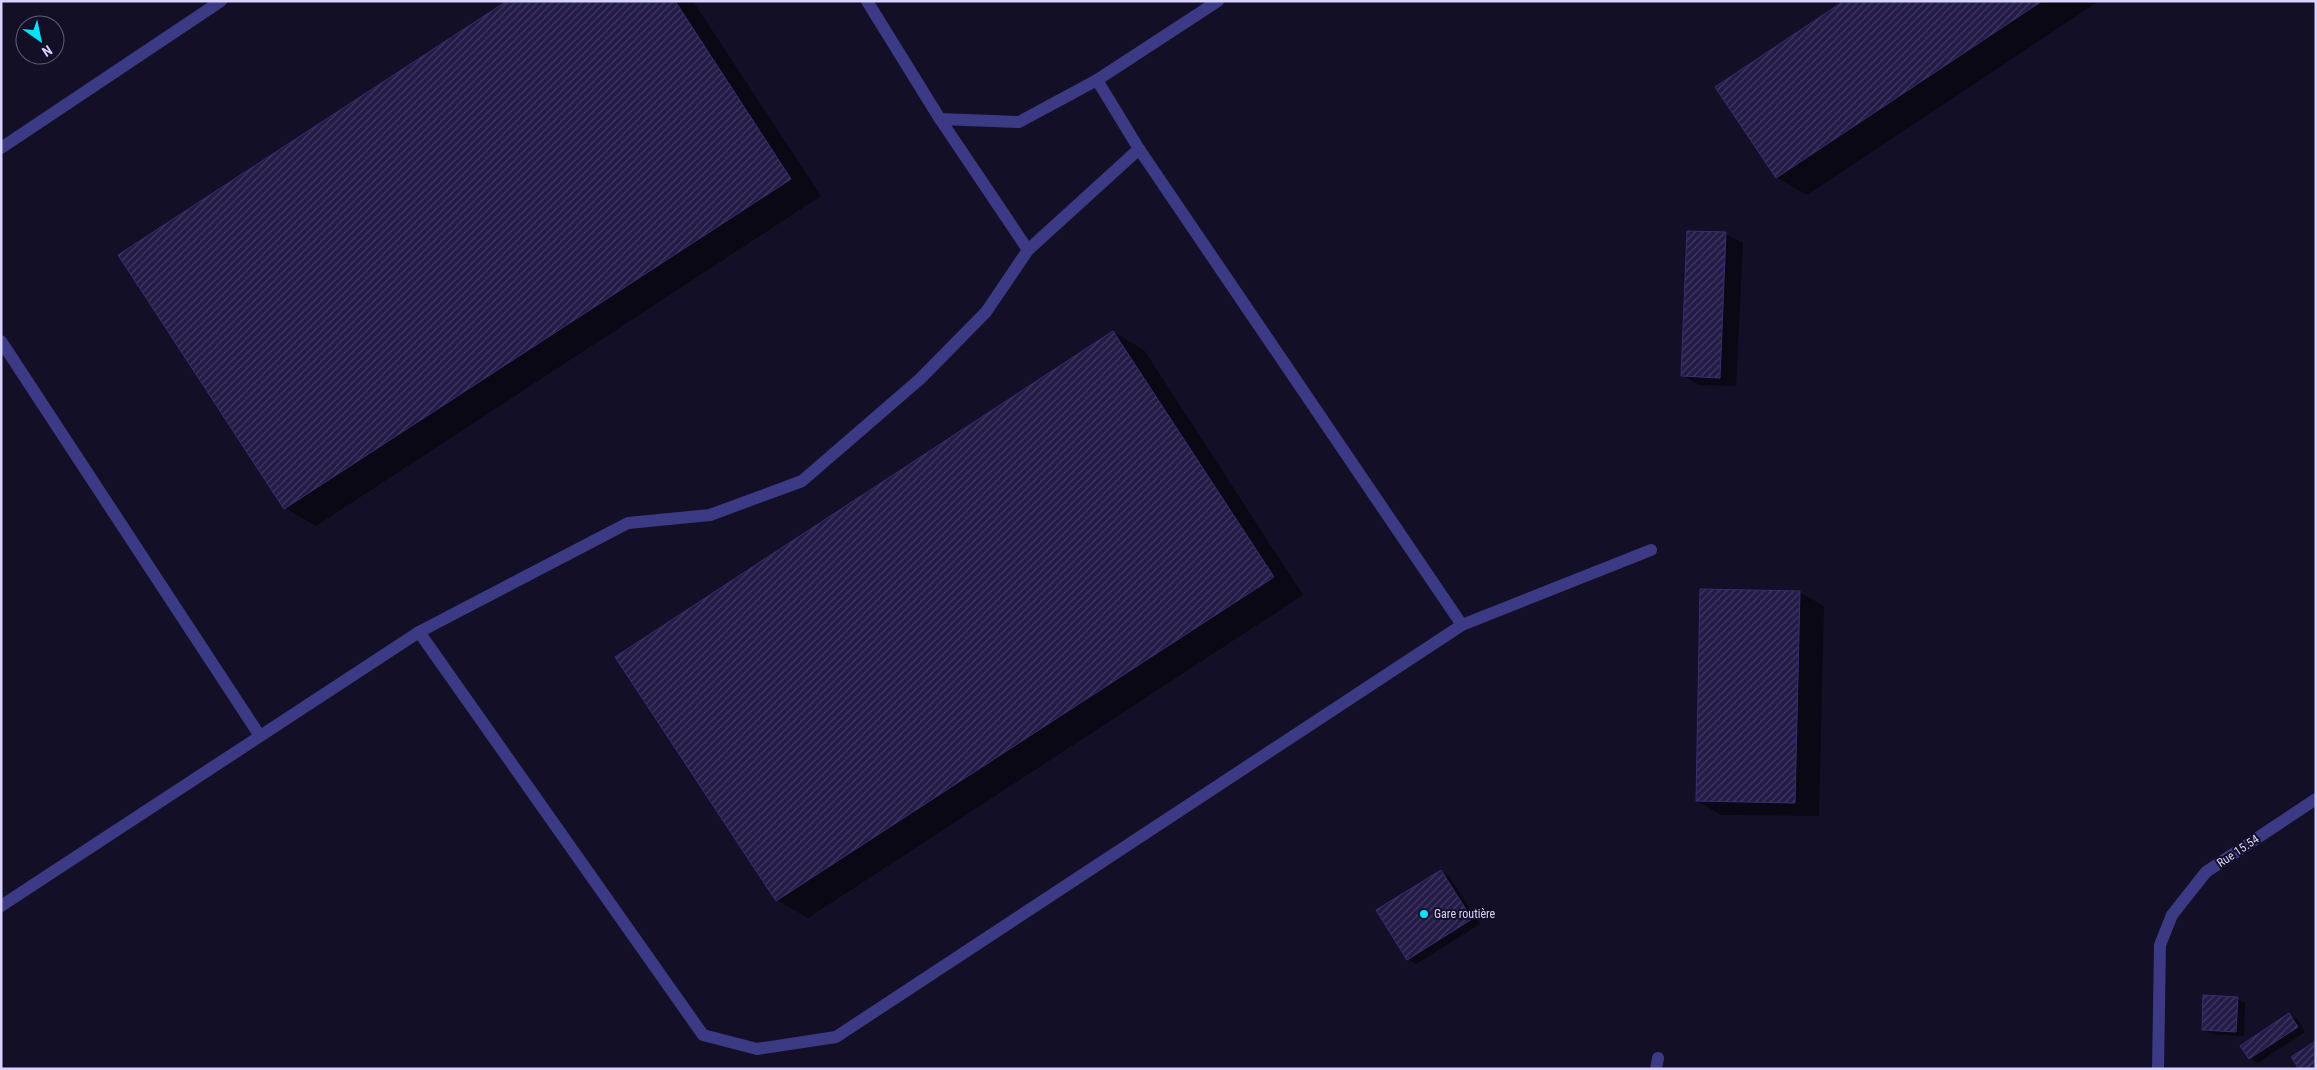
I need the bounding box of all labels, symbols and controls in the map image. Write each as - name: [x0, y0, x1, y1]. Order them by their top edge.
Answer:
- north arrow: [15, 15, 65, 65]
- text: N: [39, 42, 55, 60]
- street label: Rue 15.54: [2214, 832, 2262, 870]
- place label: Gare routière: [1434, 907, 1496, 921]
- marker: Gare routière: [1418, 908, 1430, 920]

